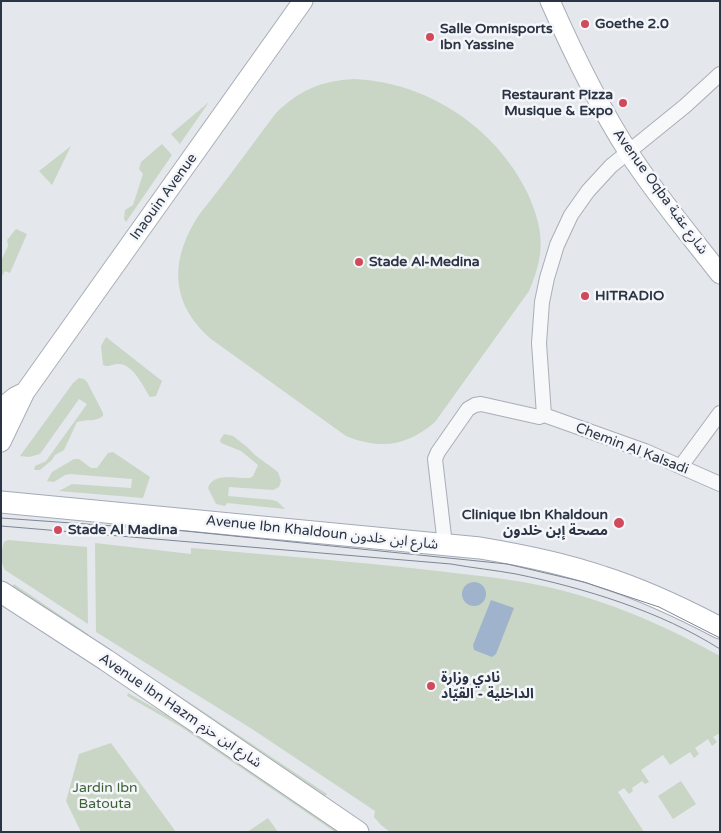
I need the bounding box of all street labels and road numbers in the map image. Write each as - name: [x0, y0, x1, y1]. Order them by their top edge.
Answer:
- street label: Avenue Oqba شارع عقبة: [609, 126, 711, 258]
- street label: Inaouin Avenue: [127, 150, 201, 244]
- street label: Chemin Al Kalsadi: [573, 420, 691, 478]
- street label: Avenue Ibn Khaldoun شارع ابن خلدون: [205, 512, 439, 554]
- street label: Avenue Ibn Hazm شارع ابن حزم: [96, 650, 264, 772]

